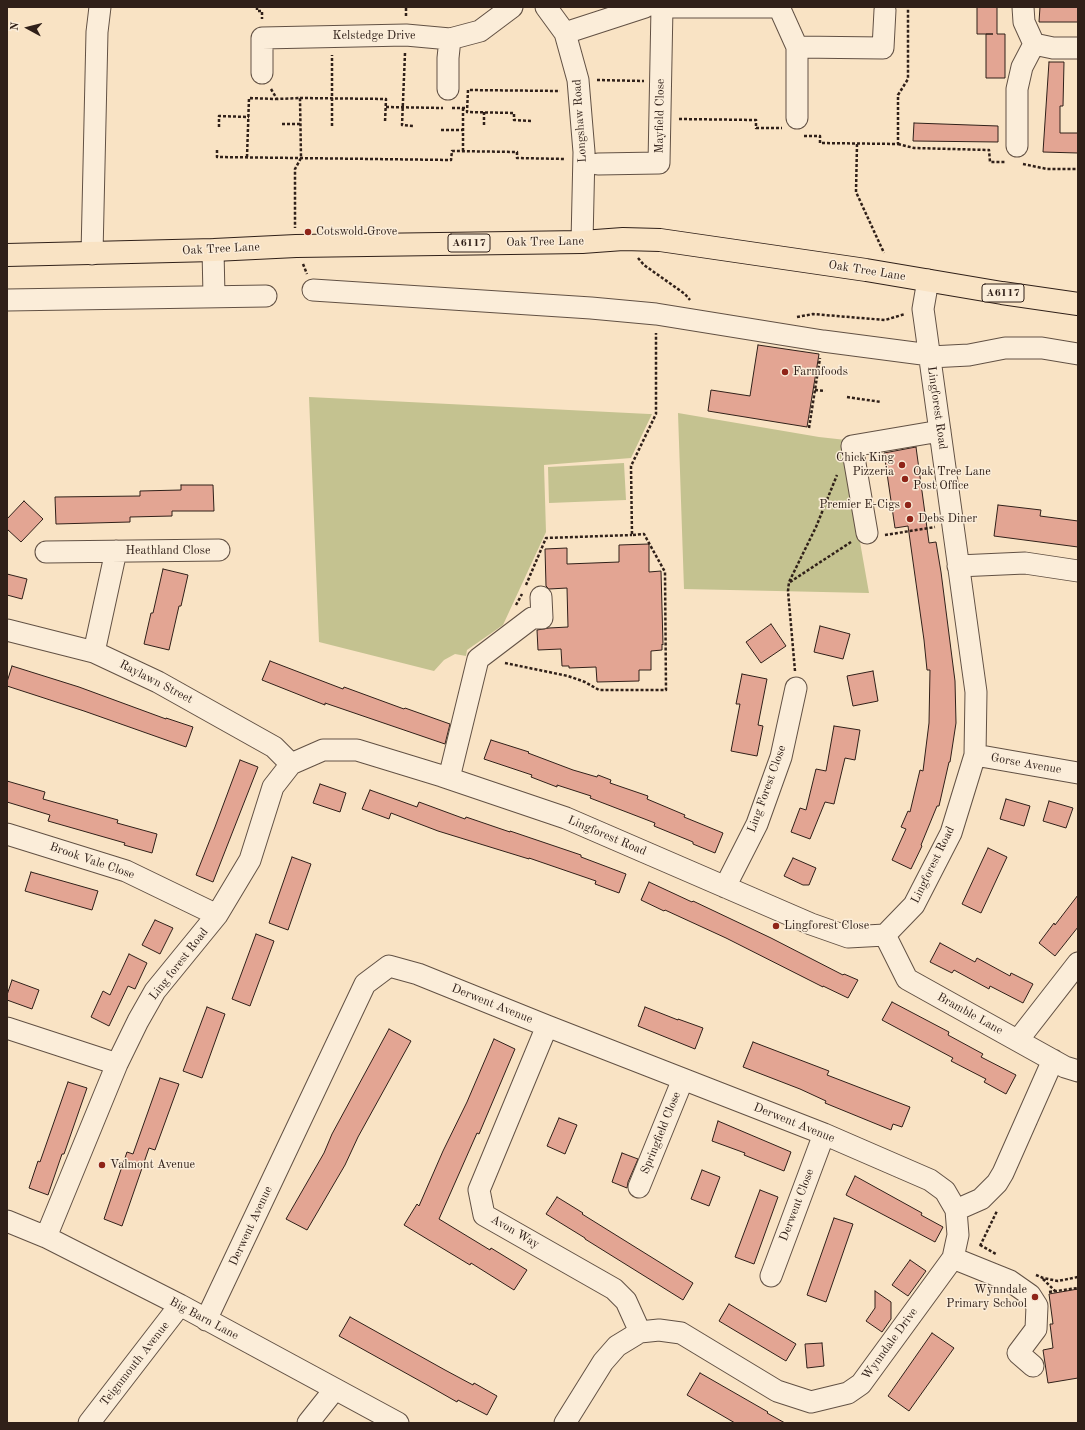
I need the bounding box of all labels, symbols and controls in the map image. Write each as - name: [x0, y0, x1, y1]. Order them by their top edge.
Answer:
- north arrow: [8, 8, 48, 48]
- text: N: [10, 22, 22, 31]
- street label: Kelstedge Drive: [332, 29, 416, 43]
- street label: Mayfield Close: [652, 78, 668, 154]
- street label: Longshaw Road: [570, 79, 590, 163]
- place label: Cotswold Grove: [316, 225, 397, 239]
- marker: Cotswold Grove: [303, 227, 313, 237]
- road number: A6117: [448, 234, 490, 252]
- street label: Oak Tree Lane: [506, 234, 584, 250]
- street label: Oak Tree Lane: [182, 240, 260, 258]
- street label: Oak Tree Lane: [827, 258, 907, 284]
- road number: A6117: [982, 284, 1024, 302]
- place label: Farmfoods: [793, 365, 848, 379]
- street label: Lingforest Road: [924, 365, 950, 451]
- marker: Farmfoods: [780, 367, 790, 377]
- place label: Chick King Pizzeria: [836, 451, 894, 479]
- marker: Chick King Pizzeria: [897, 460, 907, 470]
- place label: Oak Tree Lane Post Office: [913, 465, 991, 493]
- marker: Oak Tree Lane Post Office: [900, 474, 910, 484]
- place label: Premier E-Cigs: [819, 498, 900, 512]
- marker: Premier E-Cigs: [903, 500, 913, 510]
- place label: Debs Diner: [918, 512, 977, 526]
- marker: Debs Diner: [905, 514, 915, 524]
- street label: Heathland Close: [126, 544, 210, 558]
- street label: Raylawn Street: [117, 657, 195, 707]
- street label: Ling Forest Close: [745, 743, 789, 835]
- street label: Gorse Avenue: [989, 751, 1063, 777]
- street label: Lingforest Road: [565, 813, 649, 859]
- street label: Lingforest Road: [908, 824, 958, 906]
- street label: Brook Vale Close: [48, 840, 136, 882]
- place label: Lingforest Close: [784, 919, 869, 933]
- marker: Lingforest Close: [771, 921, 781, 931]
- street label: Ling forest Road: [146, 925, 212, 1003]
- street label: Derwent Avenue: [449, 981, 535, 1027]
- street label: Bramble Lane: [935, 990, 1005, 1038]
- street label: Springfield Close: [638, 1090, 684, 1176]
- street label: Derwent Avenue: [751, 1100, 837, 1146]
- place label: Valmont Avenue: [110, 1158, 195, 1172]
- marker: Valmont Avenue: [97, 1160, 107, 1170]
- street label: Derwent Close: [777, 1167, 817, 1243]
- street label: Derwent Avenue: [226, 1184, 276, 1268]
- street label: Avon Way: [488, 1212, 542, 1252]
- place label: Wynndale Primary School: [946, 1283, 1027, 1311]
- marker: Wynndale Primary School: [1030, 1292, 1040, 1302]
- street label: Big Barn Lane: [167, 1295, 241, 1343]
- street label: Wynndale Drive: [859, 1305, 921, 1383]
- street label: Teignmouth Avenue: [97, 1319, 173, 1409]

